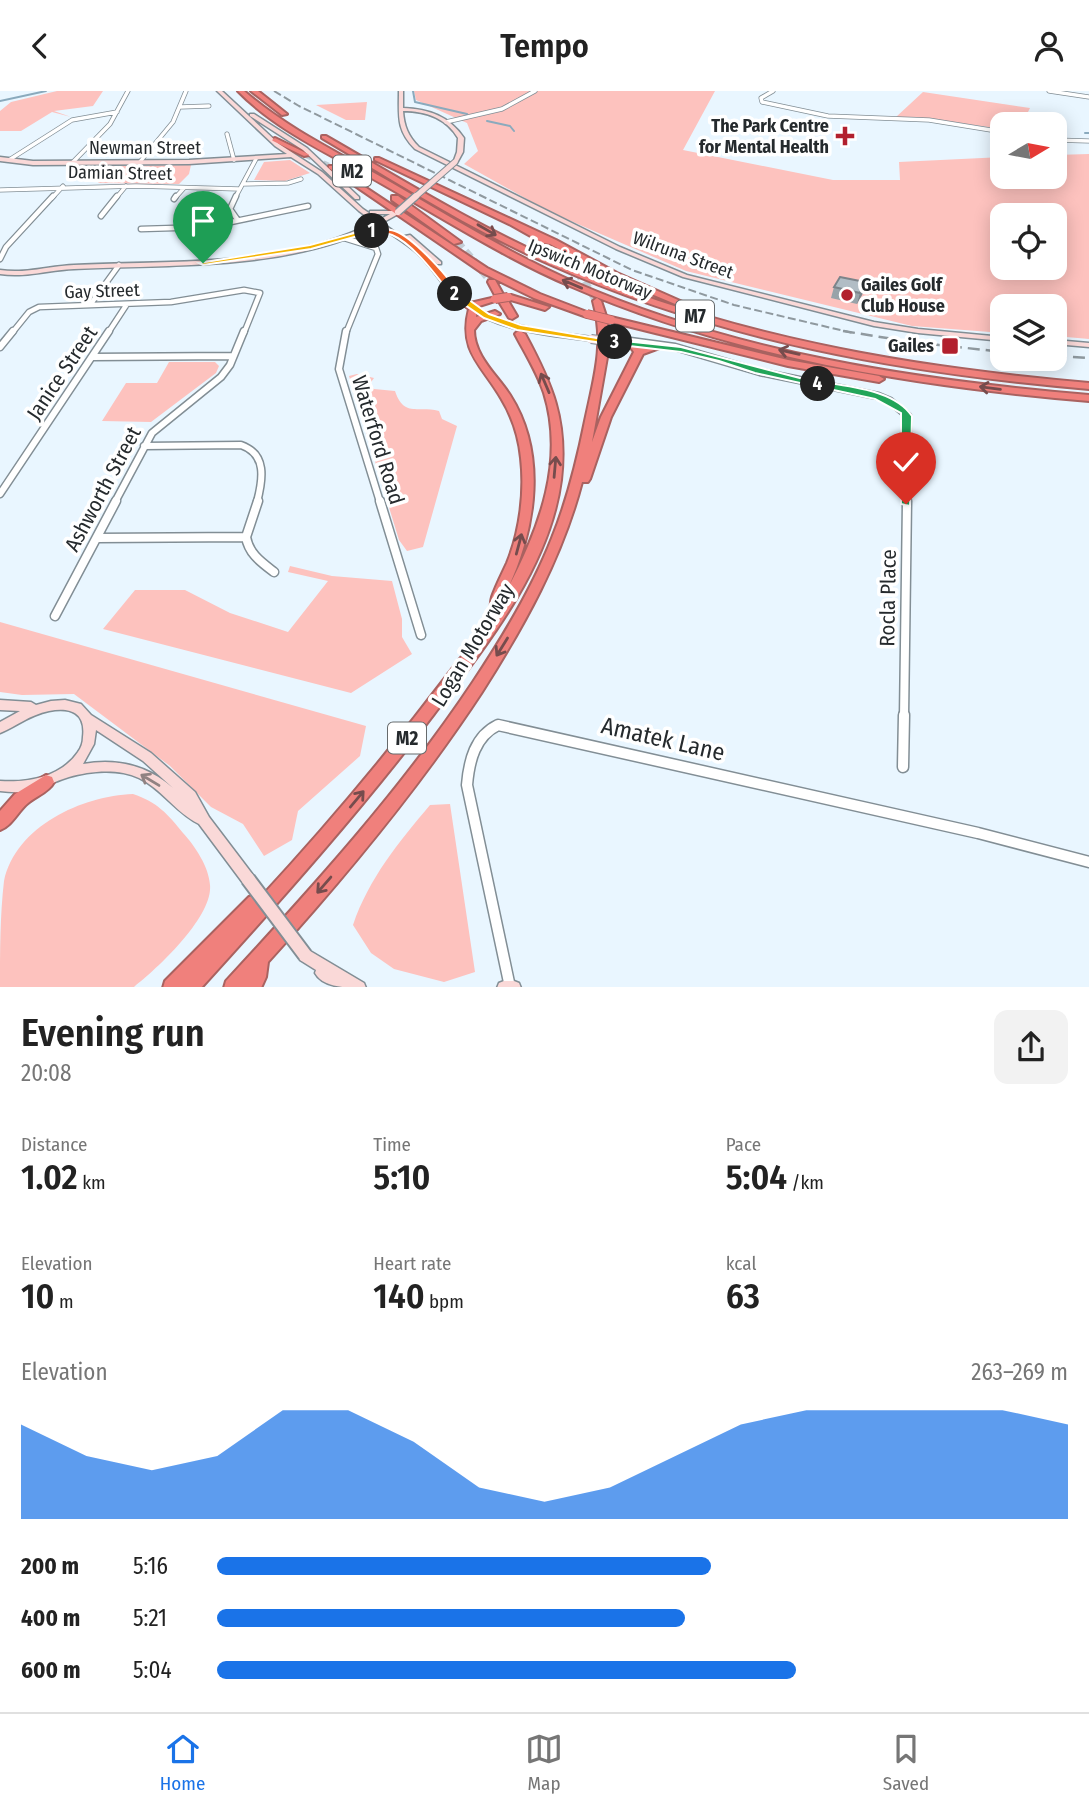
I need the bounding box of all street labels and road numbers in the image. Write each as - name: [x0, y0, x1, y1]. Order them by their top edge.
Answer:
- street label: Newman Street: [89, 137, 201, 159]
- road number: M2: [333, 155, 371, 187]
- street label: Damian Street: [68, 161, 172, 185]
- street label: Wilruna Street: [630, 227, 736, 283]
- street label: Ipswich Motorway: [525, 234, 655, 304]
- street label: Gay Street: [64, 279, 140, 303]
- road number: M7: [676, 301, 714, 332]
- street label: Janice Street: [21, 321, 103, 425]
- street label: Waterford Road: [346, 372, 410, 508]
- street label: Ashworth Street: [59, 422, 147, 556]
- street label: Rocla Place: [874, 549, 902, 647]
- street label: Logan Motorway: [426, 578, 520, 711]
- street label: Amatek Lane: [599, 711, 727, 767]
- road number: M2: [388, 723, 426, 753]

